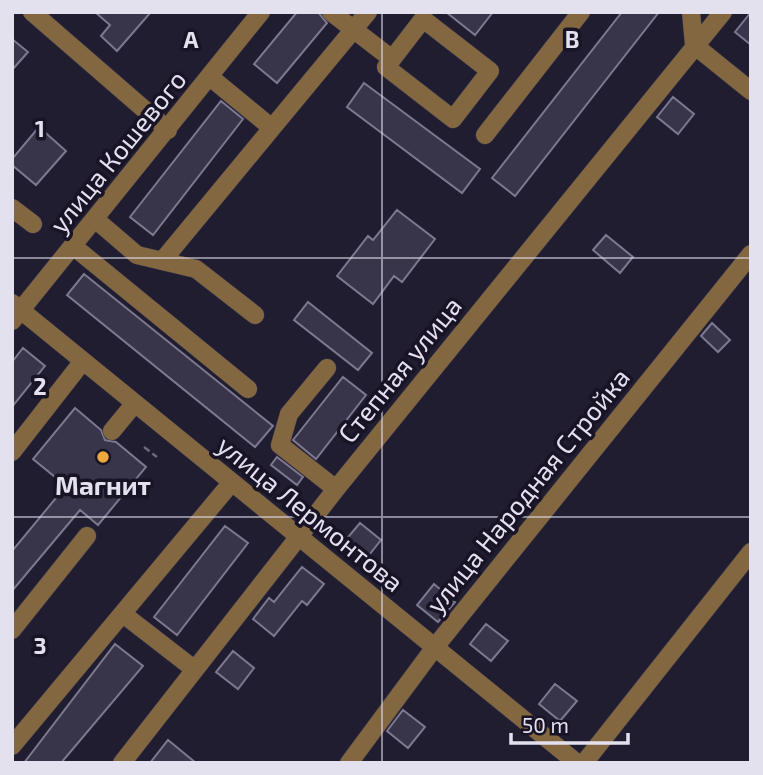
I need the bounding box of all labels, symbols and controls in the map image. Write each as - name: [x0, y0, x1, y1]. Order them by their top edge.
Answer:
- text: A: [183, 25, 199, 53]
- text: B: [565, 25, 579, 53]
- street label: улица Кошевого: [42, 64, 193, 239]
- text: 1: [35, 114, 45, 142]
- street label: Степная улица: [331, 290, 468, 449]
- street label: улица Народная Стройка: [419, 362, 636, 619]
- text: 2: [33, 372, 47, 400]
- street label: улица Лермонтова: [211, 429, 410, 598]
- marker: Магнит: [95, 449, 111, 465]
- place label: Магнит: [55, 469, 151, 500]
- text: 3: [33, 631, 47, 659]
- scale bar: [511, 702, 628, 746]
- text: 50 m: [522, 712, 569, 737]

